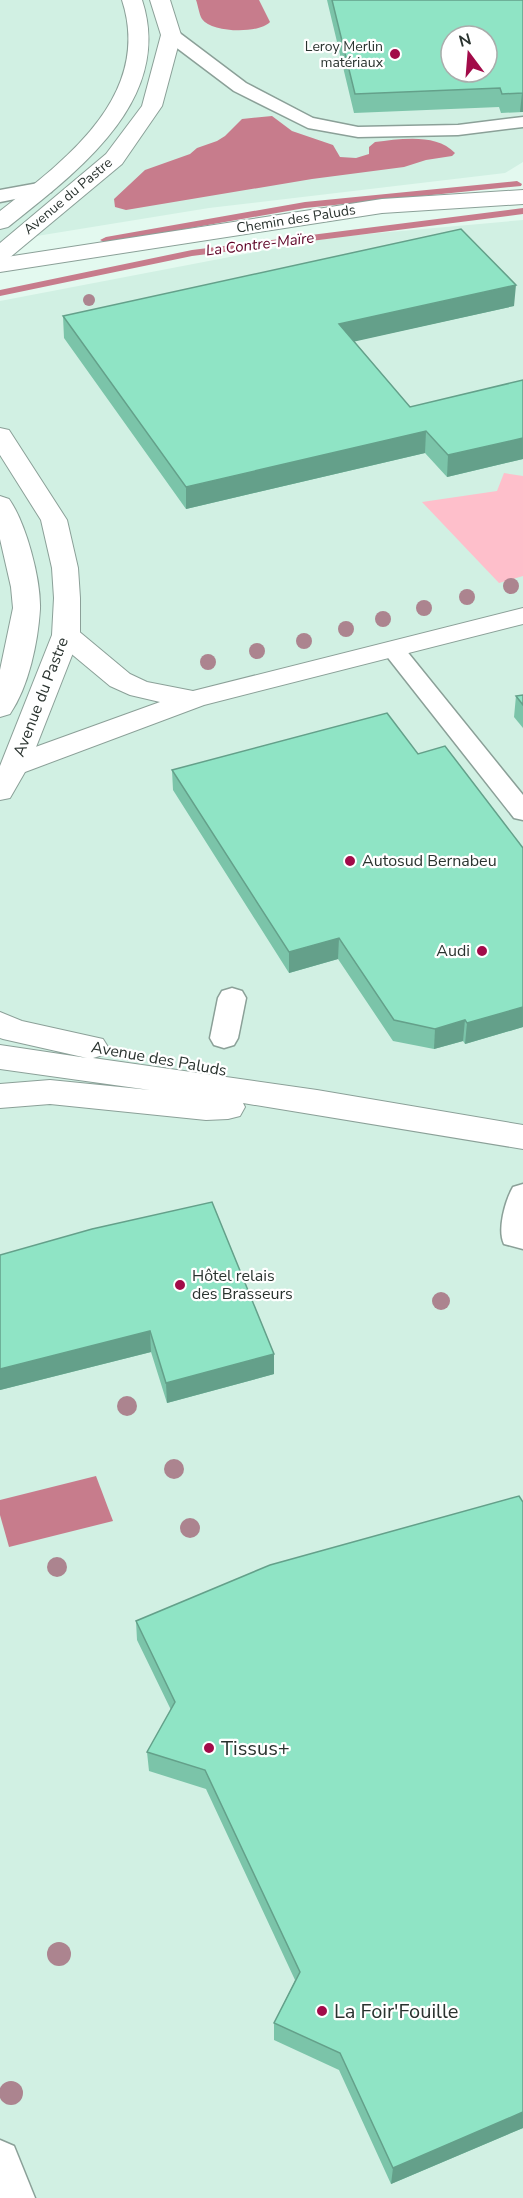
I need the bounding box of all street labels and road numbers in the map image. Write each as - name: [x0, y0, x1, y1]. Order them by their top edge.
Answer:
- street label: Avenue du Pastre: [19, 153, 117, 239]
- street label: Chemin des Paluds: [235, 200, 357, 238]
- street label: Avenue du Pastre: [8, 634, 74, 760]
- street label: Avenue des Paluds: [90, 1036, 228, 1082]

